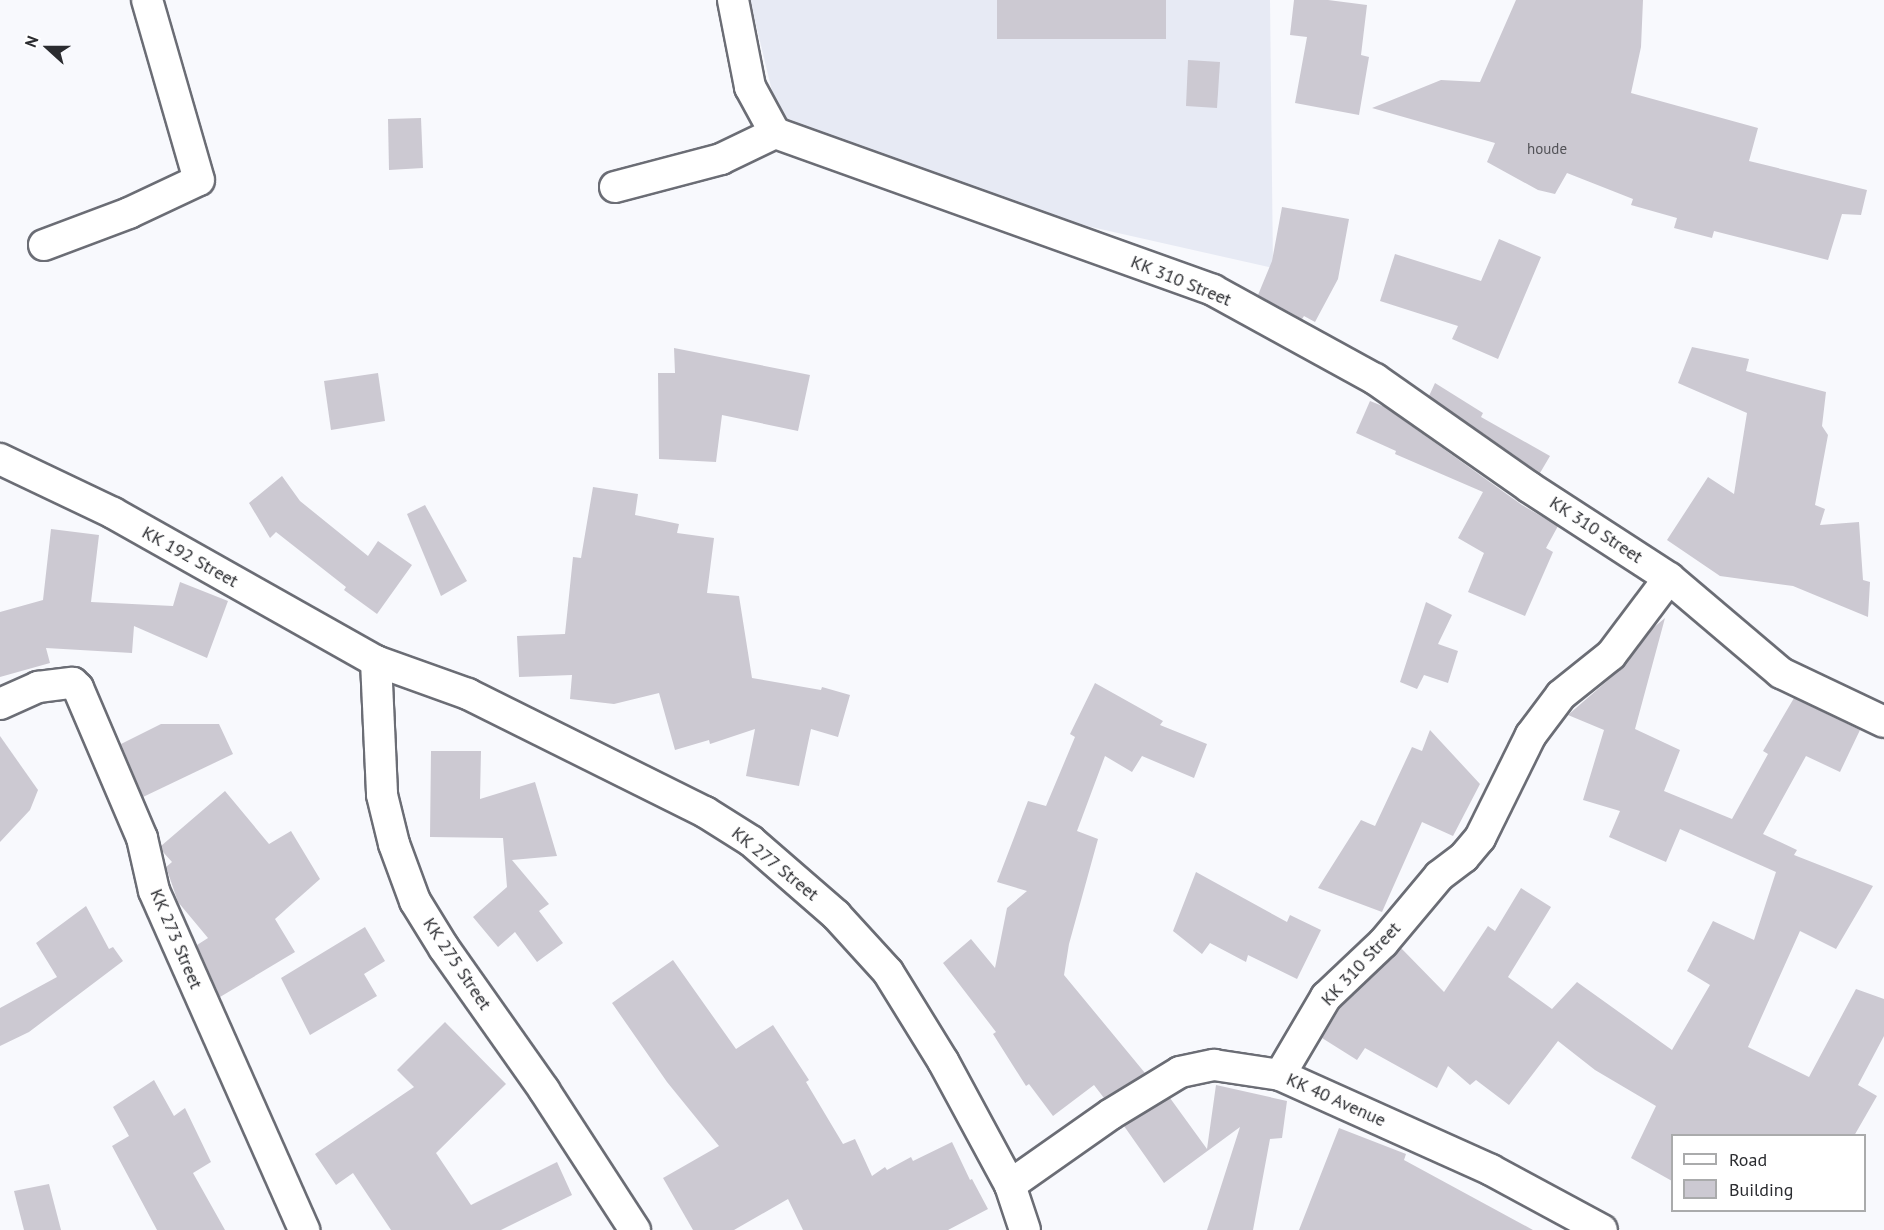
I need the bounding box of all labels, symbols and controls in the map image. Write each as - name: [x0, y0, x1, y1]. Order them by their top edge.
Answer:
- north arrow: [18, 18, 78, 78]
- text: N: [20, 33, 42, 50]
- house number: houde: [1527, 140, 1567, 158]
- street label: KK 310 Street: [1127, 251, 1235, 311]
- street label: KK 310 Street: [1545, 492, 1647, 568]
- street label: KK 192 Street: [138, 522, 242, 592]
- street label: KK 277 Street: [727, 822, 823, 906]
- street label: KK 273 Street: [145, 886, 207, 992]
- street label: KK 275 Street: [418, 914, 496, 1014]
- street label: KK 310 Street: [1317, 918, 1405, 1010]
- street label: KK 40 Avenue: [1283, 1068, 1389, 1132]
- legend: [1671, 1134, 1866, 1212]
- text: Road: [1729, 1148, 1767, 1171]
- text: Building: [1729, 1178, 1793, 1201]

